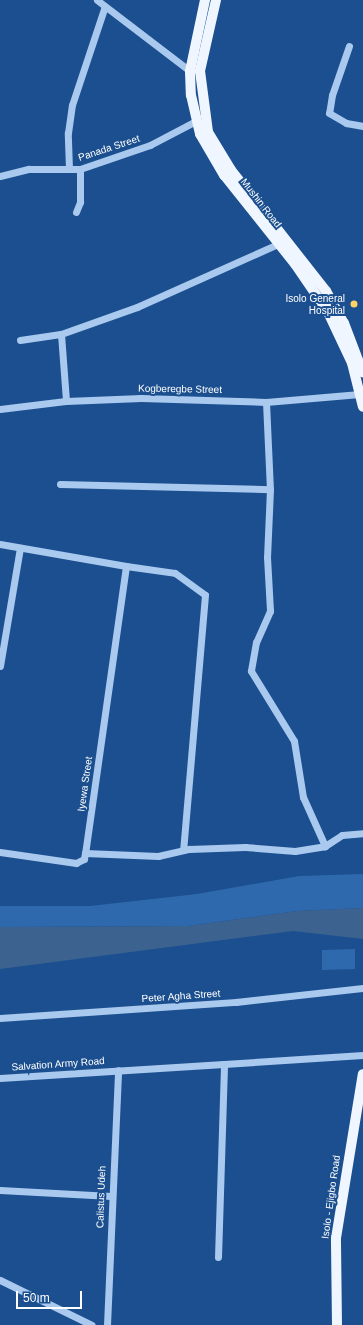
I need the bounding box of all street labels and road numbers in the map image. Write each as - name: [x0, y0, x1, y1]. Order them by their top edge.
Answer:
- street label: Panada Street: [77, 132, 141, 164]
- street label: Mushin Road: [238, 176, 284, 230]
- street label: Kogberegbe Street: [138, 382, 222, 396]
- street label: Iyewa Street: [75, 756, 95, 812]
- street label: Peter Agha Street: [141, 987, 221, 1005]
- street label: Salvation Army Road: [11, 1055, 105, 1073]
- street label: Isolo - Ejigbo Road: [319, 1154, 343, 1240]
- street label: Calistus Udeh: [94, 1166, 108, 1228]

